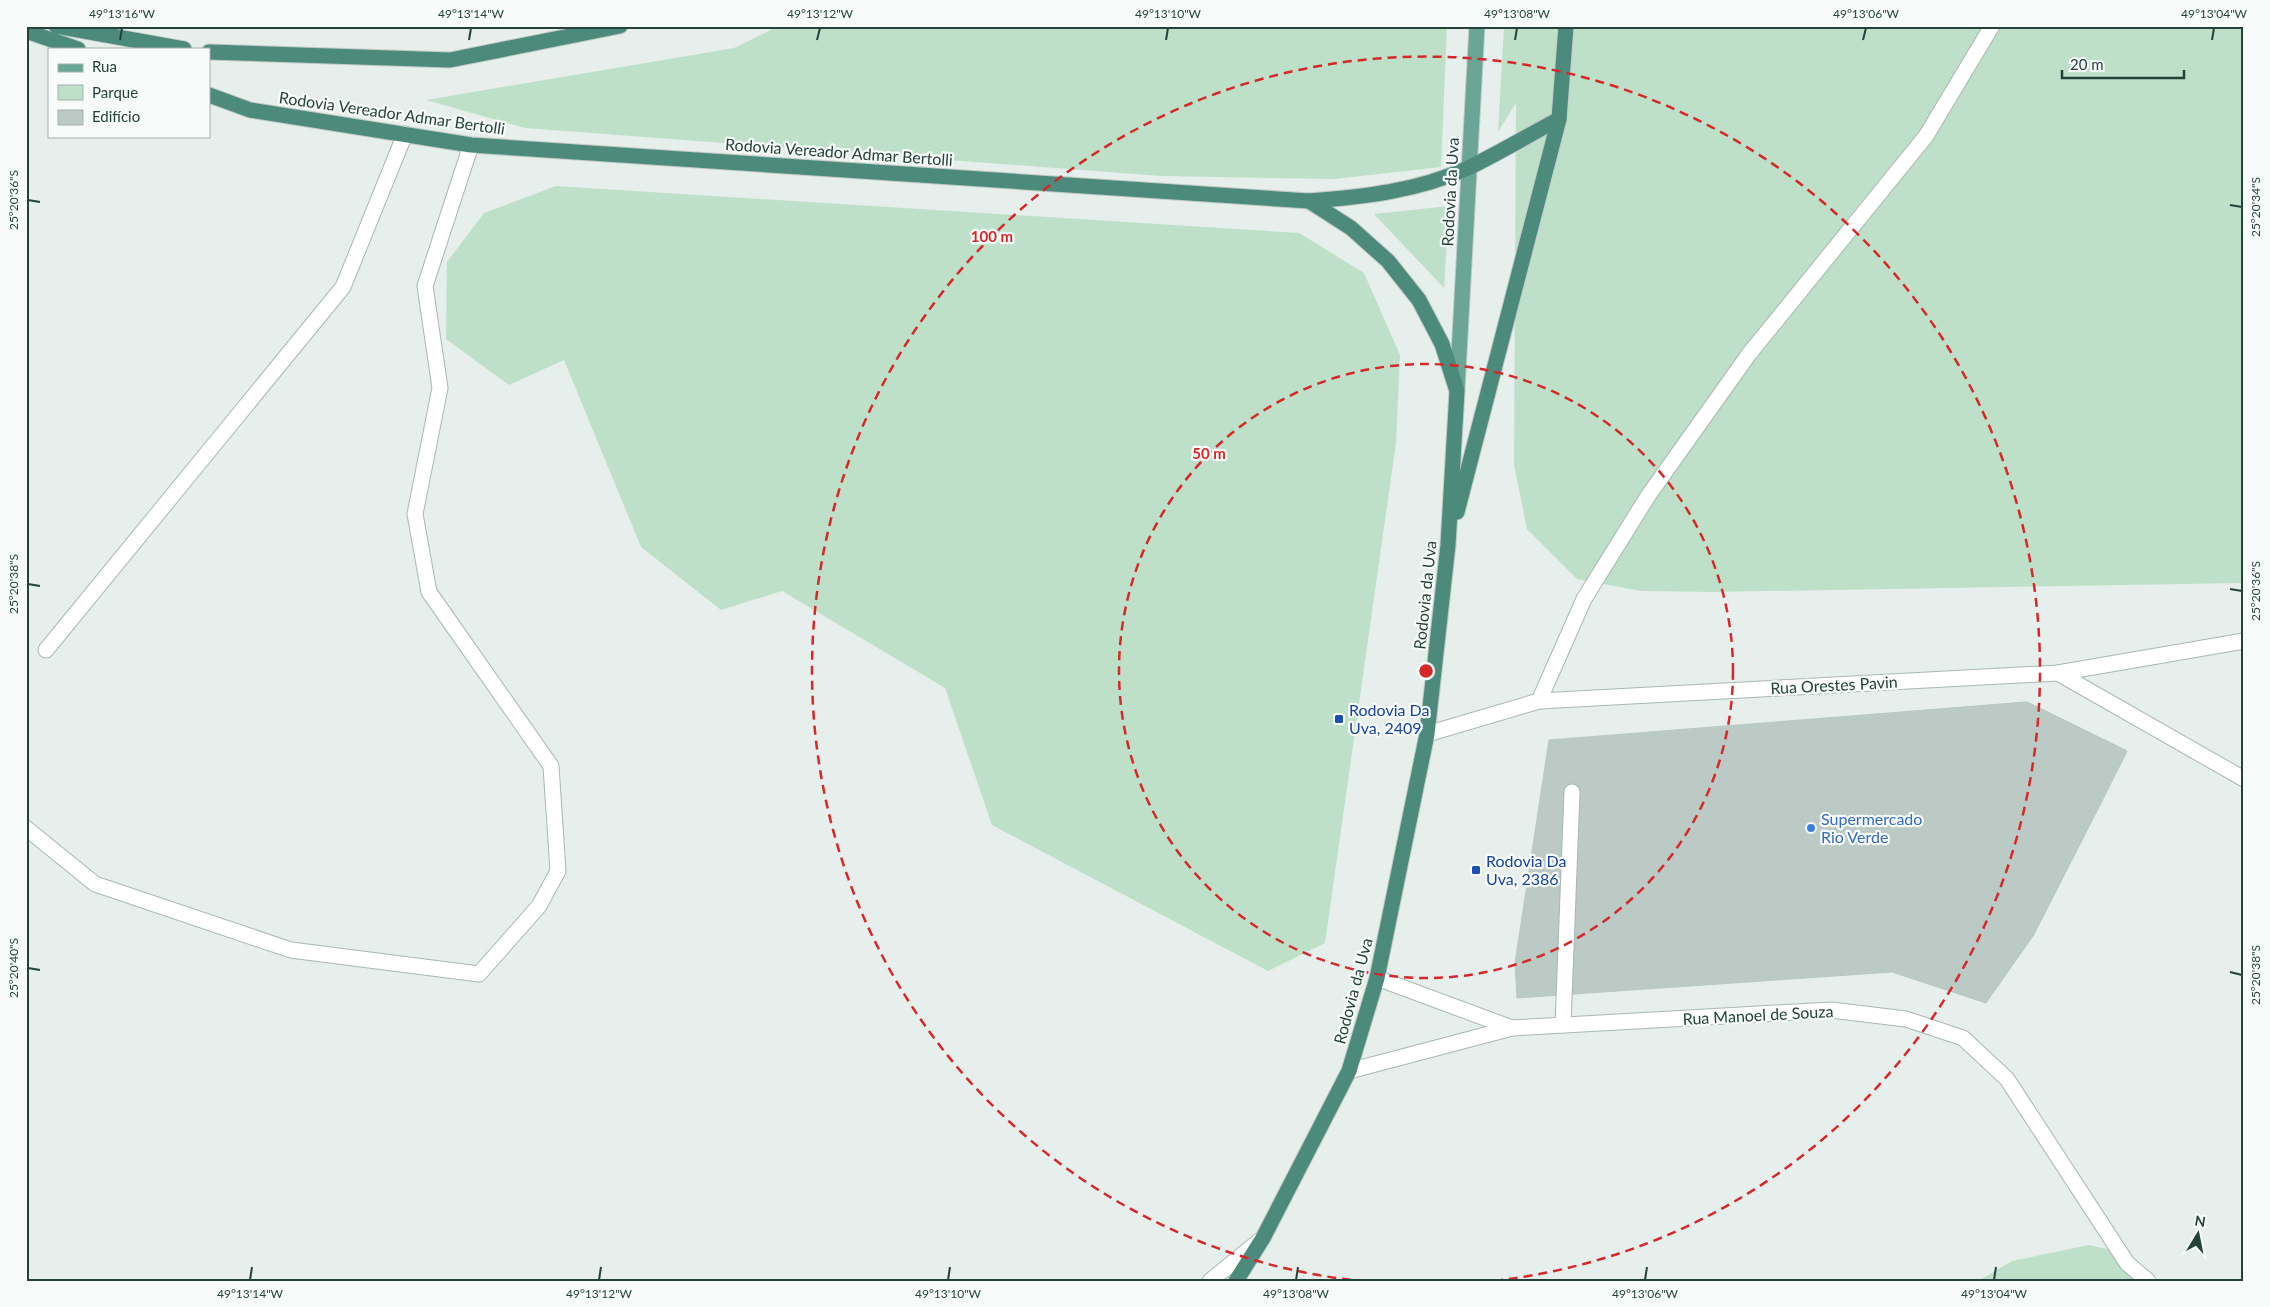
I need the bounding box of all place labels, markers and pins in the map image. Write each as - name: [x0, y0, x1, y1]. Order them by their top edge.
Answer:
- centre of rings: [1417, 662, 1435, 680]
- place label: Rodovia Da Uva, 2409: [1349, 700, 1429, 737]
- marker: Rodovia Da Uva, 2409: [1333, 713, 1345, 725]
- place label: Supermercado Rio Verde: [1821, 809, 1922, 846]
- marker: Supermercado Rio Verde: [1805, 822, 1817, 834]
- place label: Rodovia Da Uva, 2386: [1486, 851, 1566, 888]
- marker: Rodovia Da Uva, 2386: [1470, 864, 1482, 876]

